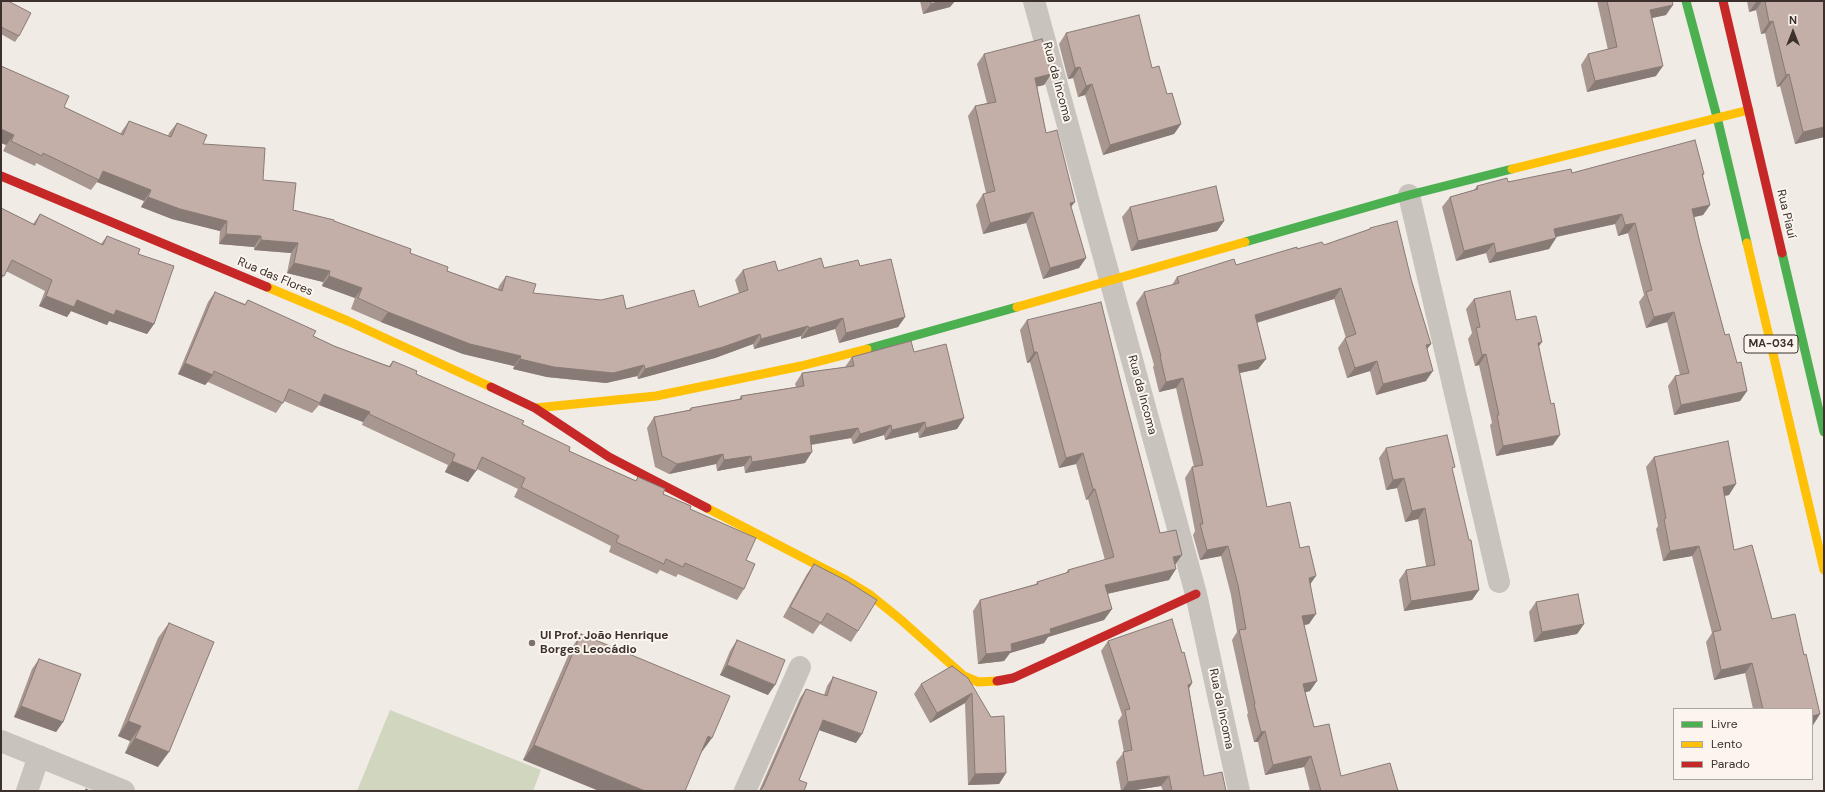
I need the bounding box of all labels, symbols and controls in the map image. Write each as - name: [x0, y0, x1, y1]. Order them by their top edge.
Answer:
- north arrow: [1773, 12, 1813, 52]
- text: N: [1789, 13, 1797, 27]
- street label: Rua da Incoma: [1039, 41, 1075, 123]
- street label: Rua Piauí: [1773, 188, 1799, 240]
- street label: Rua das Flores: [235, 255, 315, 299]
- road number: MA-034: [1744, 335, 1798, 353]
- street label: Rua da Incoma: [1124, 354, 1160, 436]
- place label: UI Prof. João Henrique Borges Leocádio: [540, 629, 669, 657]
- marker: UI Prof. João Henrique Borges Leocádio: [527, 638, 537, 648]
- street label: Rua da Incoma: [1205, 667, 1237, 751]
- legend: [1673, 708, 1813, 780]
- text: Livre: [1711, 716, 1738, 732]
- text: Lento: [1711, 736, 1742, 752]
- text: Parado: [1711, 756, 1750, 772]

